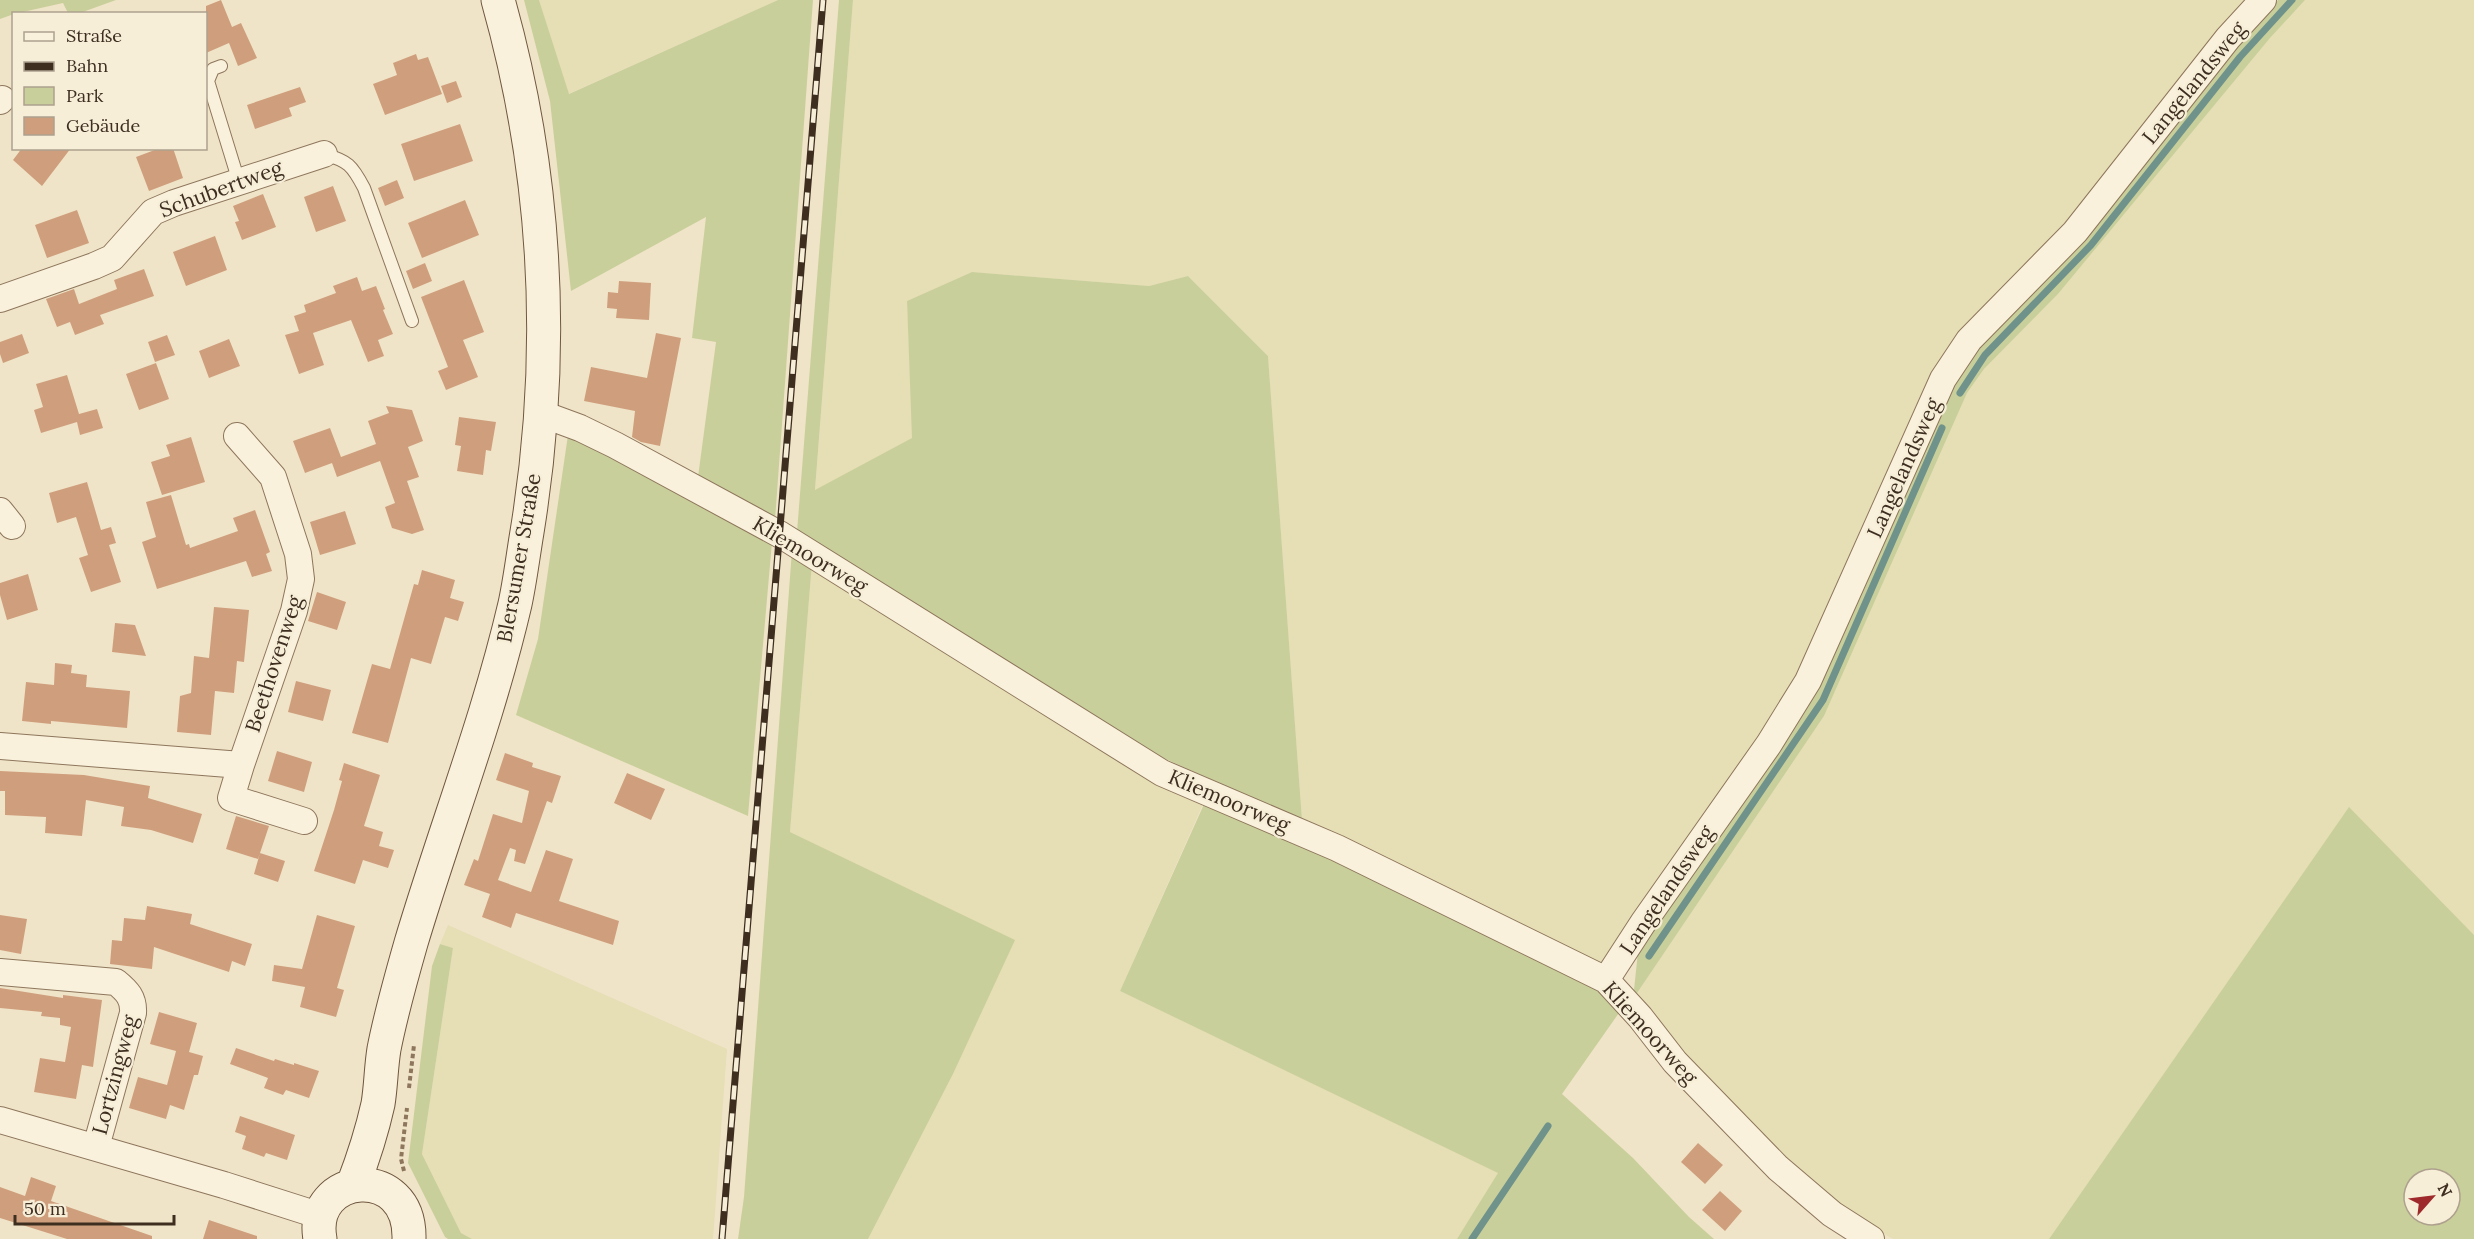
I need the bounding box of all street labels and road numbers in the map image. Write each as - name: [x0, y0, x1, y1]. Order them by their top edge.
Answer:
- street label: Langelandsweg: [2136, 16, 2252, 150]
- street label: Schubertweg: [156, 154, 286, 223]
- street label: Langelandsweg: [1861, 393, 1947, 542]
- street label: Blersumer Straße: [490, 471, 547, 645]
- street label: Kliemoorweg: [748, 510, 873, 600]
- street label: Beethovenweg: [239, 592, 308, 736]
- street label: Kliemoorweg: [1164, 763, 1294, 838]
- street label: Langelandsweg: [1613, 820, 1720, 960]
- street label: Kliemoorweg: [1597, 976, 1704, 1090]
- street label: Lortzingweg: [86, 1012, 144, 1138]

